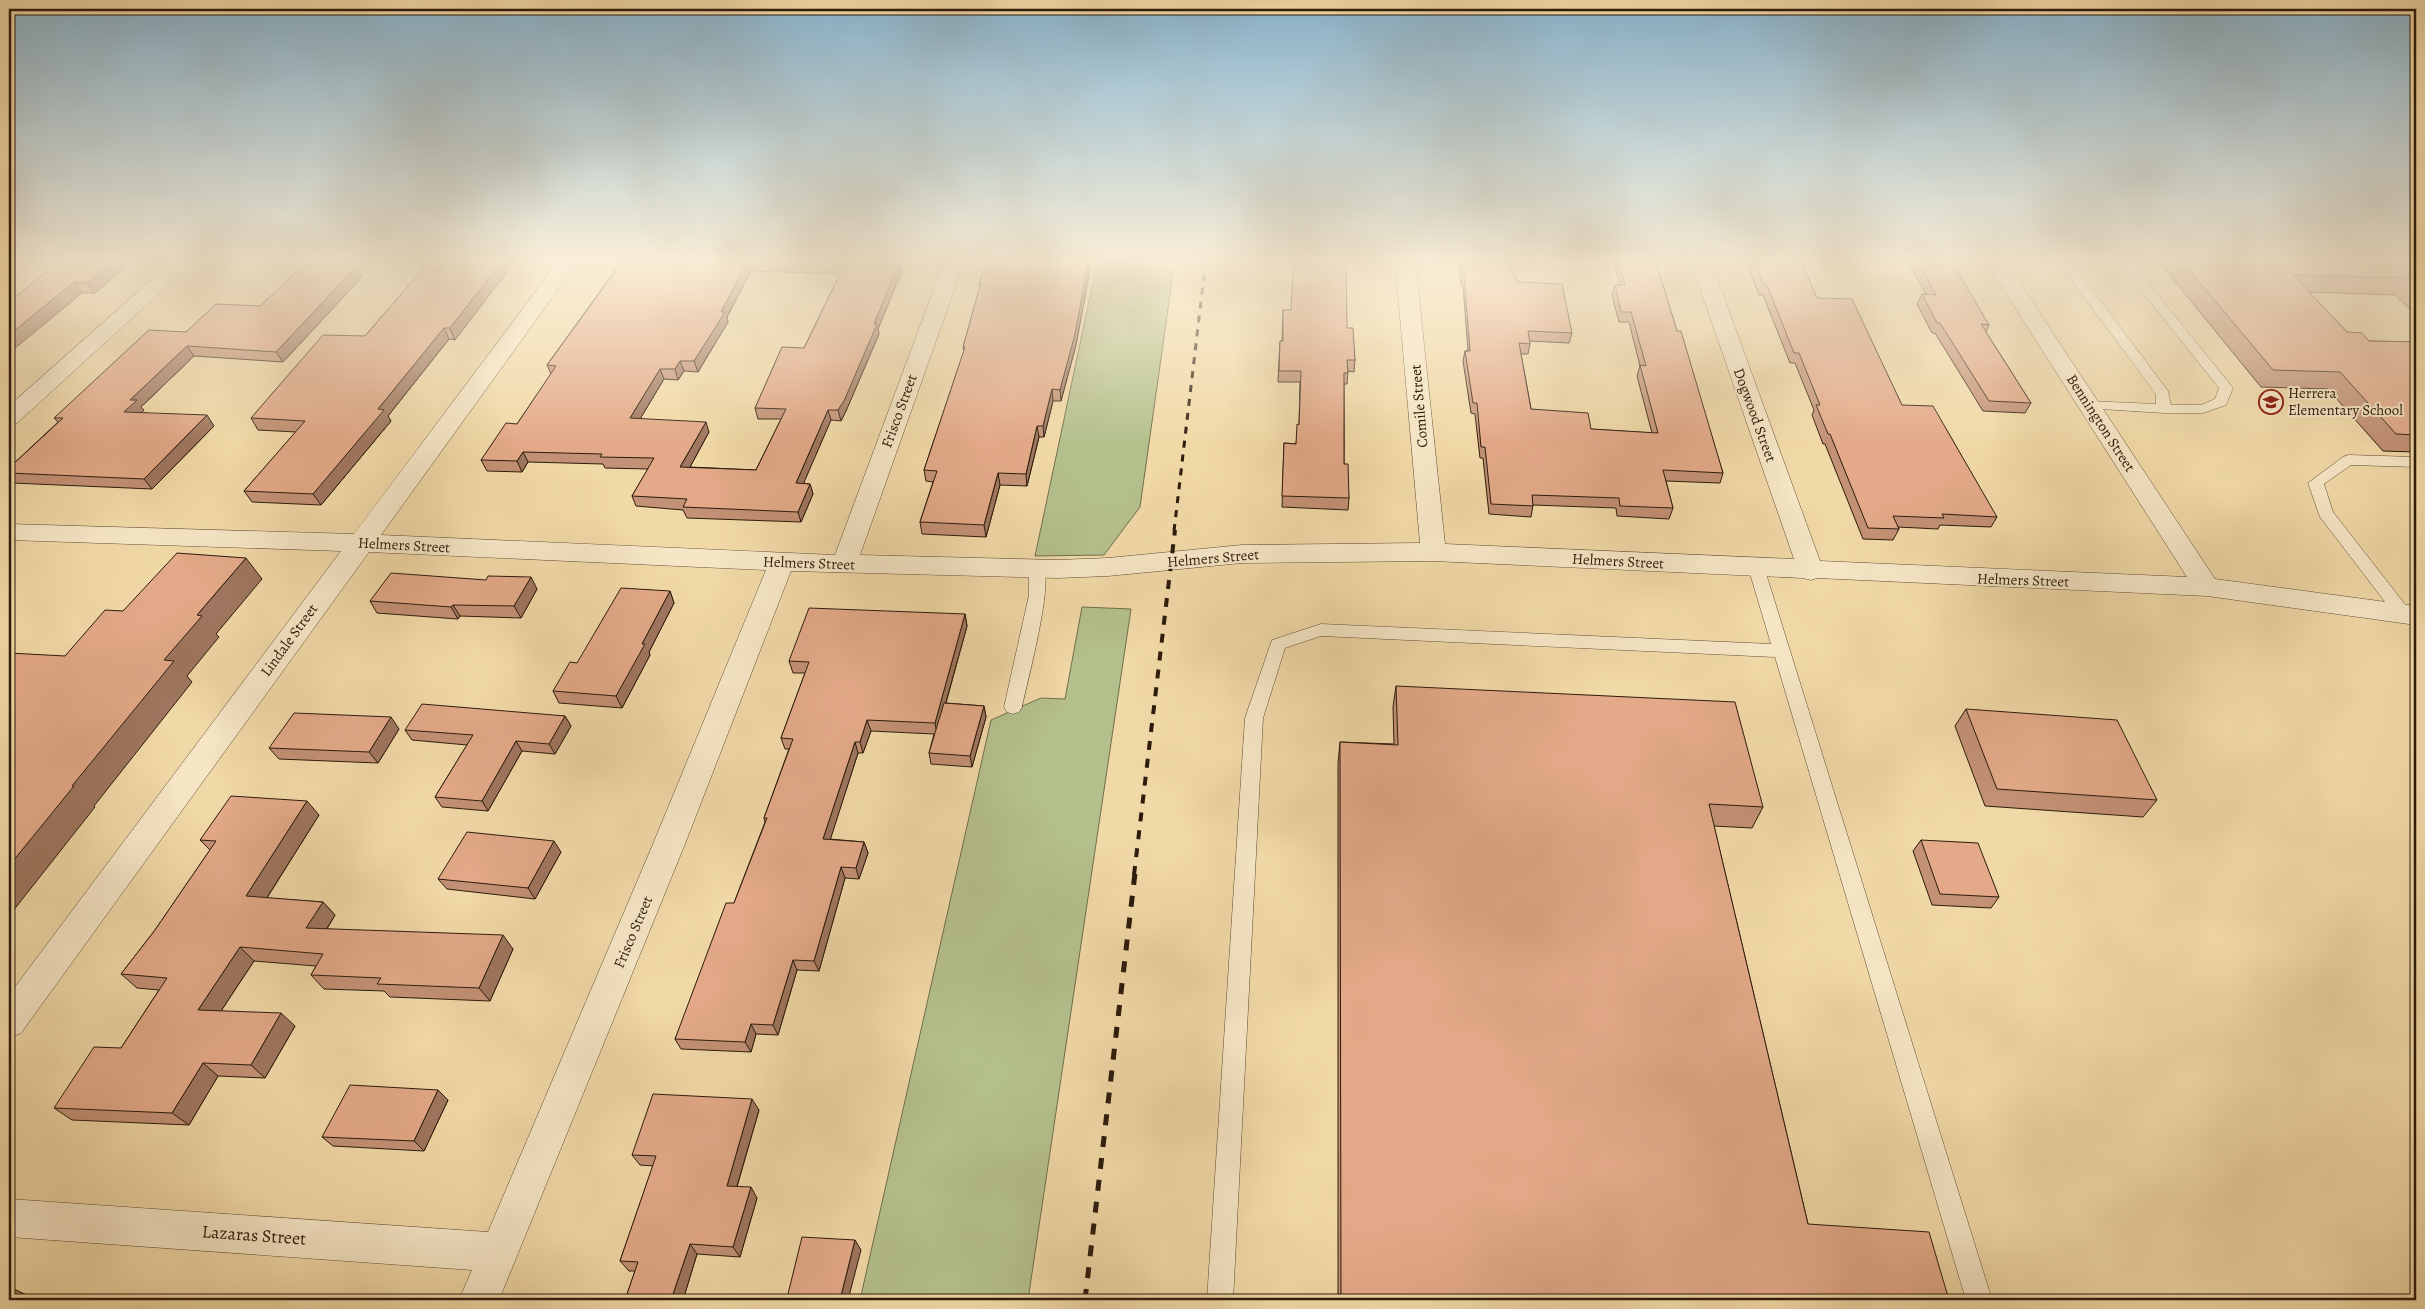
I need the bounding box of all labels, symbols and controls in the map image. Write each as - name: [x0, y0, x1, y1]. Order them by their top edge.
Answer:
- street label: Comile Street: [1405, 363, 1433, 448]
- street label: Dogwood Street: [1729, 365, 1781, 465]
- street label: Bennington Street: [2062, 370, 2140, 476]
- street label: Frisco Street: [876, 371, 922, 451]
- place label: Herrera Elementary School: [2288, 383, 2403, 420]
- school or university icon: Herrera Elementary School: [2258, 389, 2284, 415]
- street label: Helmers Street: [357, 533, 451, 557]
- street label: Helmers Street: [1166, 544, 1260, 572]
- street label: Helmers Street: [1571, 549, 1665, 573]
- street label: Helmers Street: [763, 551, 855, 575]
- street label: Helmers Street: [1977, 568, 2069, 592]
- street label: Lindale Street: [256, 600, 322, 680]
- street label: Frisco Street: [609, 893, 657, 971]
- street label: Lazaras Street: [201, 1219, 307, 1251]

